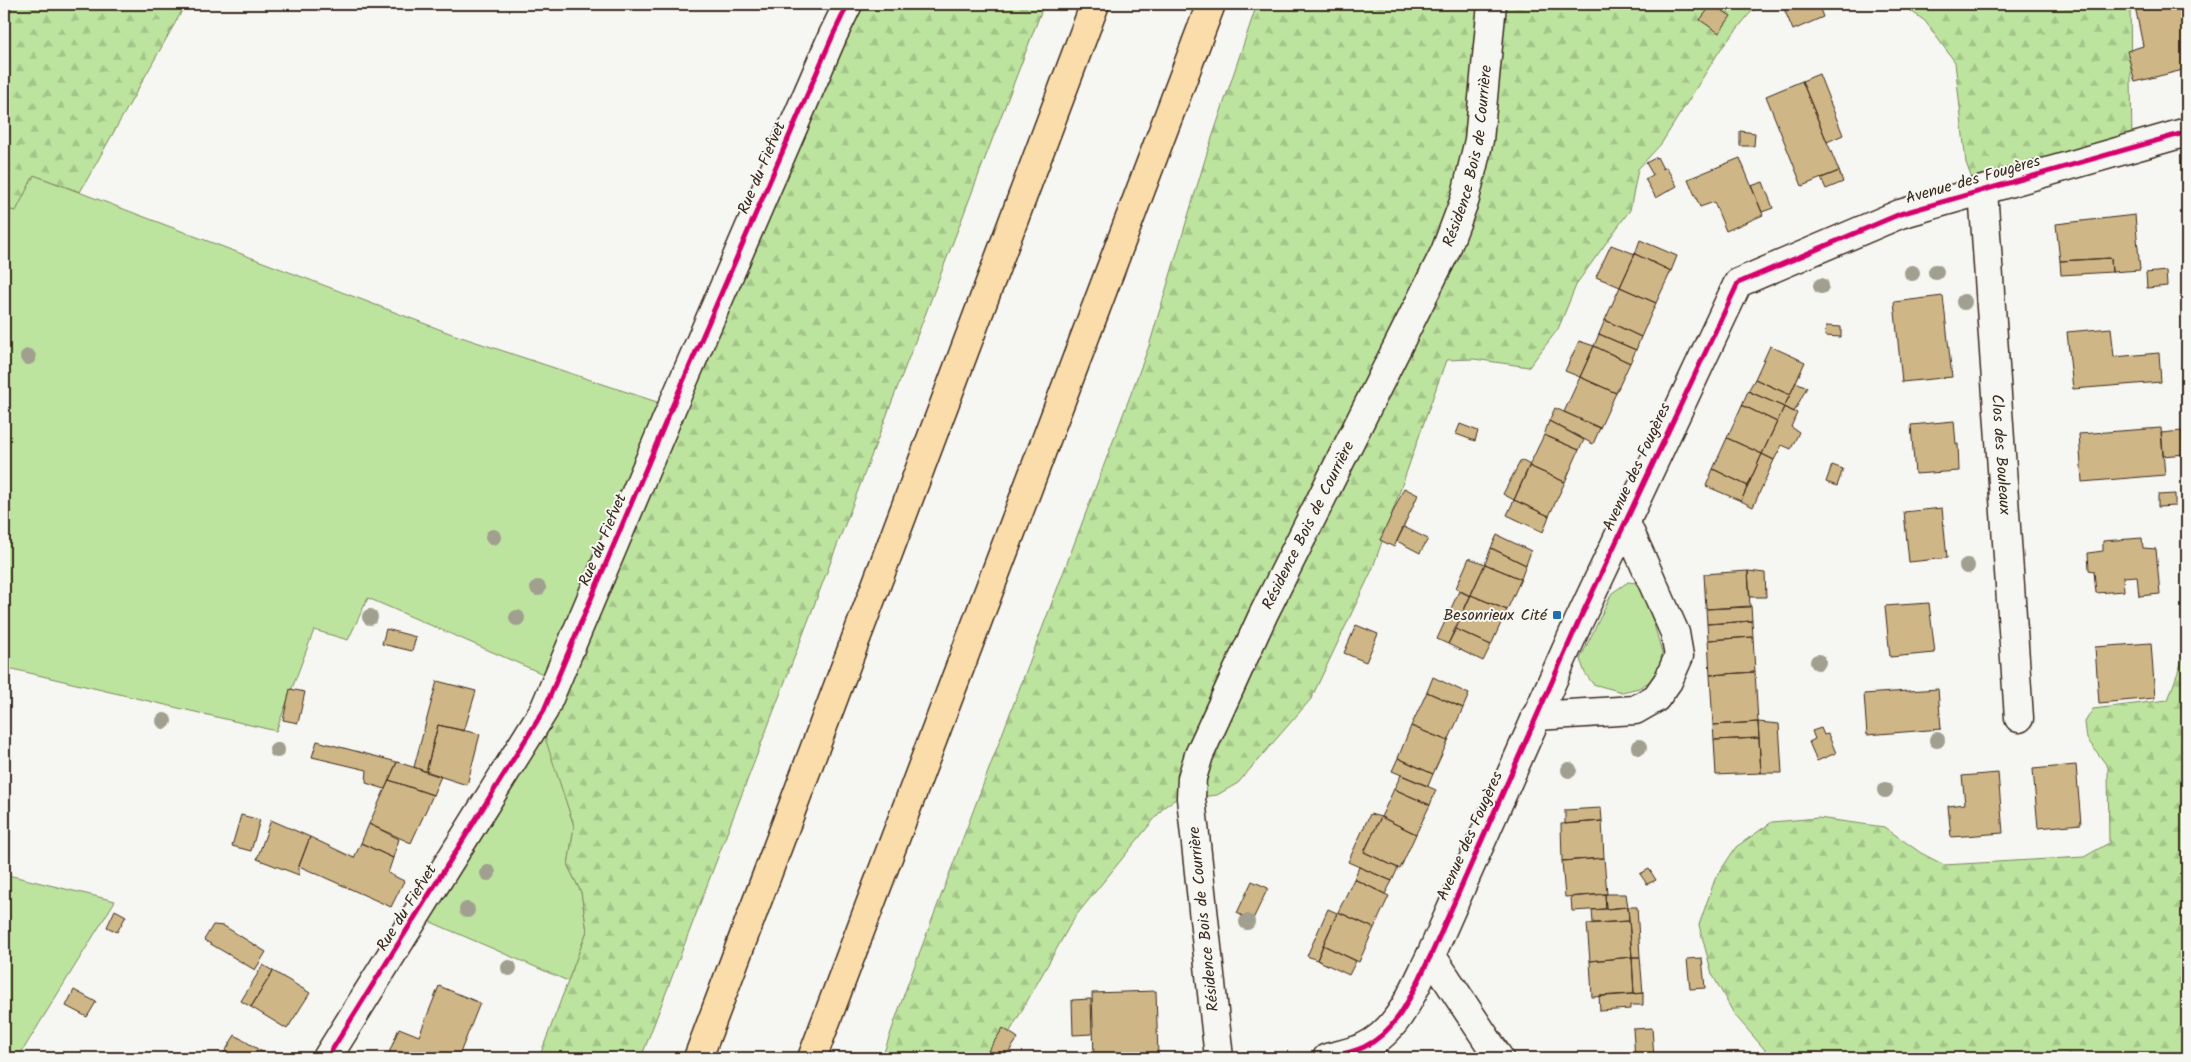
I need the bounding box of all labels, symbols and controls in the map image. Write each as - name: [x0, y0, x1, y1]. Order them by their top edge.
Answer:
- street label: Résidence Bois de Courrière: [1436, 64, 1499, 250]
- street label: Rue du Fiefvet: [731, 117, 793, 218]
- street label: Avenue des Fougères: [1903, 149, 2044, 211]
- street label: Clos des Bouleaux: [1984, 393, 2018, 517]
- street label: Avenue des Fougères: [1596, 398, 1678, 535]
- street label: Résidence Bois de Courrière: [1255, 436, 1361, 614]
- street label: Rue du Fiefvet: [572, 489, 634, 590]
- place label: Besonrieux Cité: [1443, 603, 1548, 628]
- marker: Besonrieux Cité: [1551, 609, 1563, 621]
- street label: Avenue des Fougères: [1430, 767, 1510, 905]
- street label: Résidence Bois de Courrière: [1182, 825, 1226, 1013]
- street label: Rue du Fiefvet: [370, 859, 444, 956]

